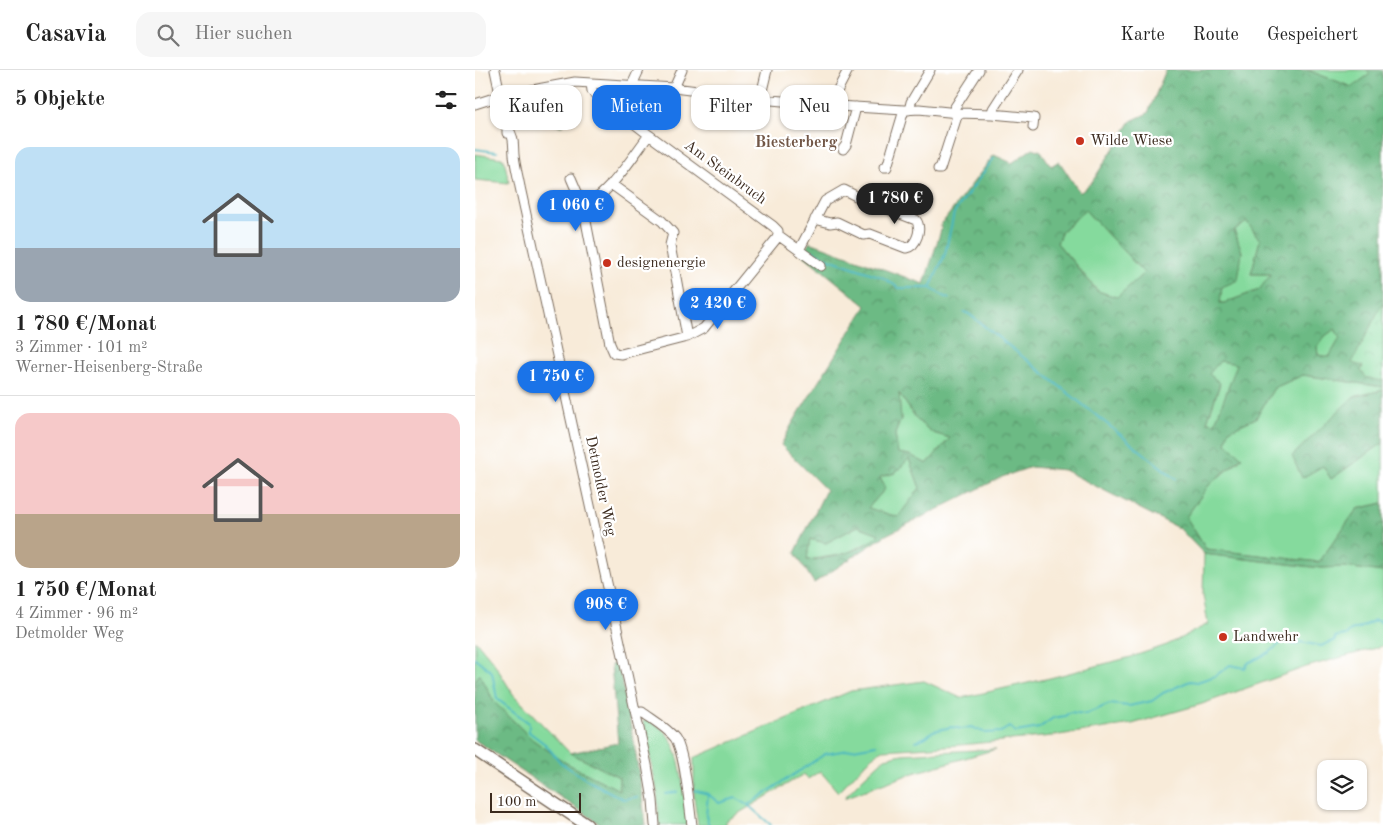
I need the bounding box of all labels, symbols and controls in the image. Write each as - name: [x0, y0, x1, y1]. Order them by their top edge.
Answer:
- search box: [136, 12, 486, 57]
- icon: search: [154, 21, 182, 49]
- text: Casavia: [25, 23, 106, 47]
- text: Hier suchen: [194, 25, 292, 44]
- text: Karte: [1120, 26, 1165, 44]
- text: Route: [1193, 26, 1239, 44]
- text: Gespeichert: [1267, 26, 1358, 44]
- chip: Kaufen: [490, 85, 582, 130]
- chip: Mieten: [592, 85, 681, 130]
- chip: Filter: [691, 85, 770, 130]
- chip: Neu: [780, 85, 848, 130]
- icon: filters: [432, 86, 460, 114]
- text: 5 Objekte: [15, 89, 105, 110]
- place label: Wilde Wiese: [1090, 134, 1172, 149]
- district label: Biesterberg: [755, 135, 837, 151]
- marker: Wilde Wiese: [1074, 135, 1086, 147]
- street label: Am Steinbruch: [681, 138, 769, 208]
- icon: home: [193, 180, 283, 270]
- pin: 1 780 €: [849, 182, 941, 225]
- pin: 1 060 €: [530, 190, 622, 232]
- text: 1 780 €: [867, 191, 923, 207]
- text: 1 060 €: [548, 198, 604, 214]
- place label: designenergie: [617, 256, 706, 271]
- marker: designenergie: [601, 257, 613, 269]
- pin: 2 420 €: [672, 288, 764, 330]
- text: 2 420 €: [690, 296, 746, 312]
- text: 1 780 €/Monat: [15, 314, 156, 335]
- text: 3 Zimmer · 101 m²: [15, 340, 147, 356]
- text: Werner-Heisenberg-Straße: [15, 360, 203, 376]
- pin: 1 750 €: [510, 360, 602, 403]
- text: 1 750 €: [528, 369, 584, 385]
- street label: Detmolder Weg: [582, 435, 618, 537]
- icon: home: [193, 445, 283, 535]
- text: 1 750 €/Monat: [15, 580, 156, 601]
- pin: 908 €: [571, 588, 641, 631]
- text: 908 €: [585, 597, 627, 613]
- text: 4 Zimmer · 96 m²: [15, 606, 138, 622]
- text: Detmolder Weg: [15, 626, 124, 642]
- place label: Landwehr: [1233, 630, 1299, 645]
- marker: Landwehr: [1217, 631, 1229, 643]
- map controls: [1317, 760, 1367, 810]
- button: layers: [1317, 760, 1367, 810]
- scale bar: [490, 790, 581, 813]
- text: 100 m: [497, 795, 536, 809]

